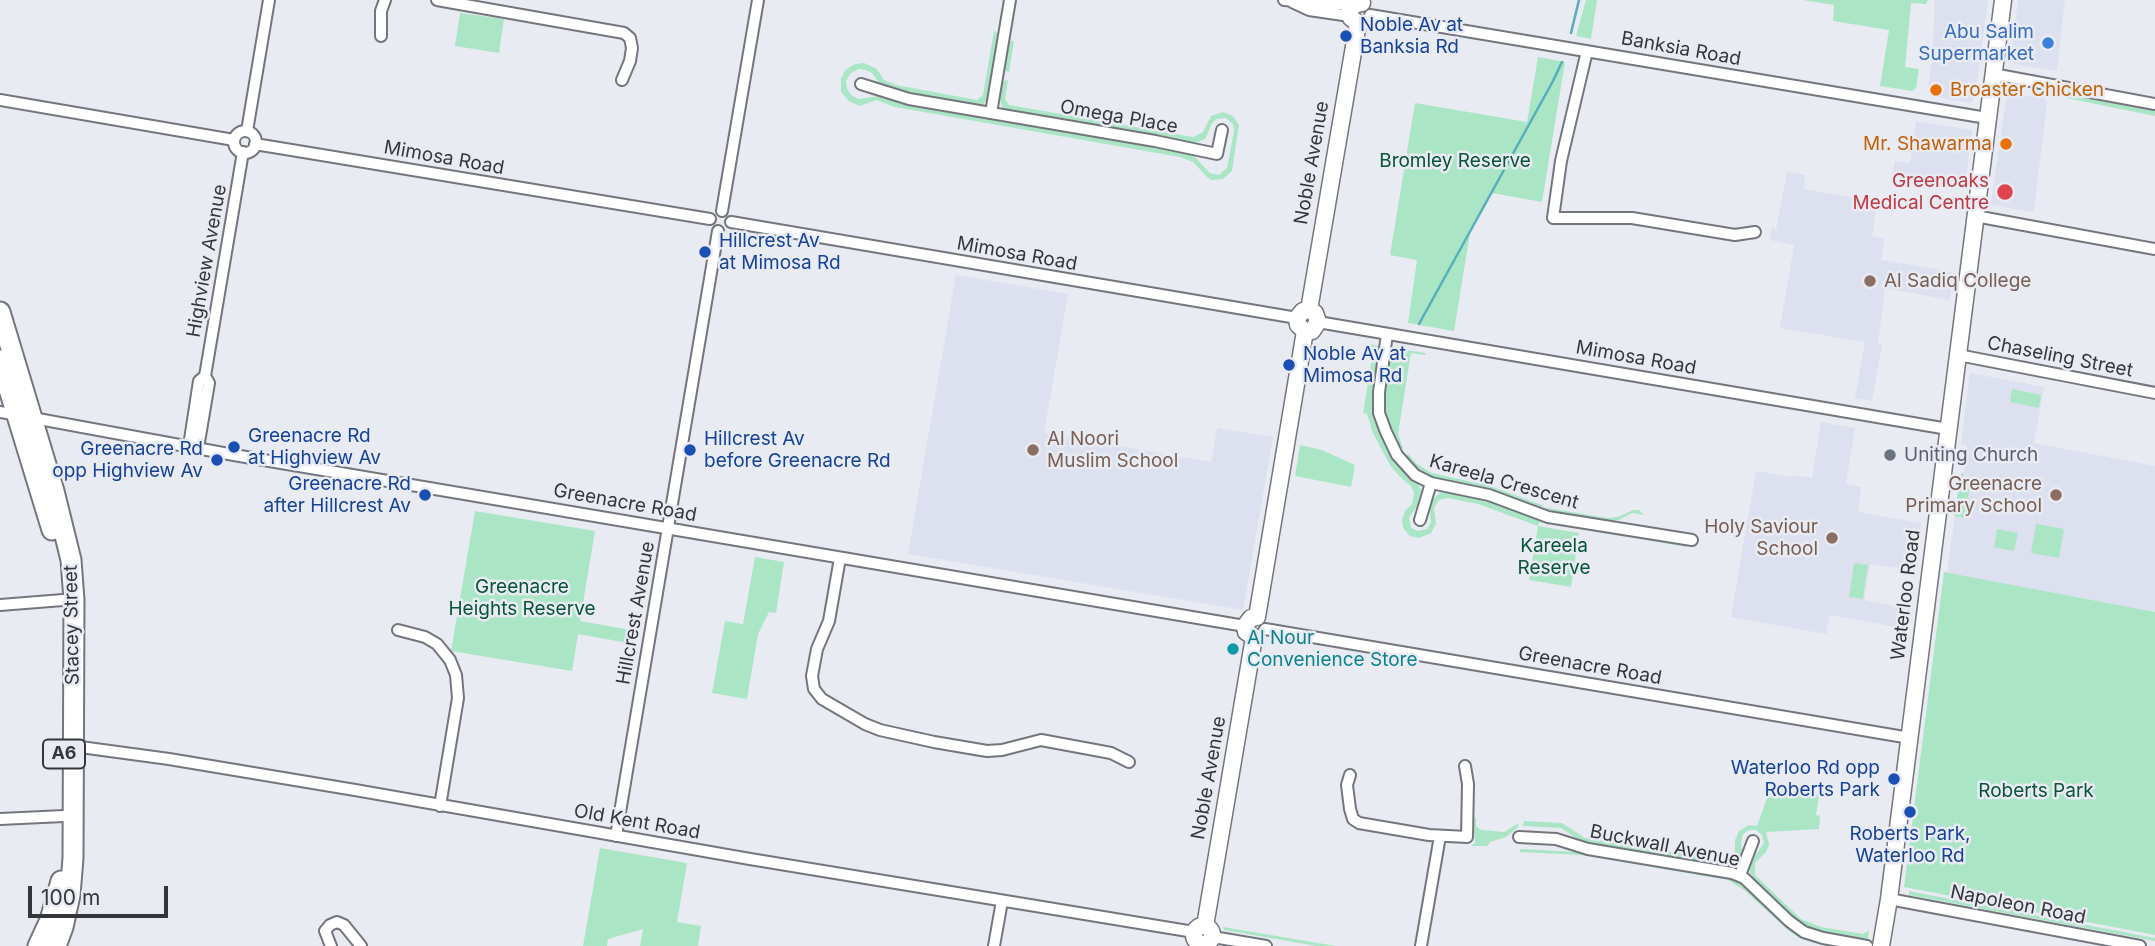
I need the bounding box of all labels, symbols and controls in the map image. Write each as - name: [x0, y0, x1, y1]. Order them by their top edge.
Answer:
- place label: Noble Av at Banksia Rd: [1360, 14, 1463, 58]
- place label: Abu Salim Supermarket: [1918, 21, 2034, 65]
- street label: Banksia Road: [1619, 27, 1743, 71]
- marker: Noble Av at Banksia Rd: [1338, 28, 1354, 44]
- marker: Abu Salim Supermarket: [2040, 35, 2056, 51]
- place label: Broaster Chicken: [1950, 79, 2104, 101]
- marker: Broaster Chicken: [1928, 82, 1944, 98]
- street label: Omega Place: [1058, 95, 1180, 139]
- street label: Noble Avenue: [1290, 99, 1334, 227]
- place label: Mr. Shawarma: [1863, 133, 1992, 155]
- street label: Mimosa Road: [382, 136, 506, 180]
- marker: Mr. Shawarma: [1998, 136, 2014, 152]
- park label: Bromley Reserve: [1379, 150, 1531, 172]
- place label: Greenoaks Medical Centre: [1853, 170, 1989, 214]
- marker: Greenoaks Medical Centre: [1995, 182, 2015, 202]
- street label: Highview Avenue: [182, 183, 232, 339]
- place label: Hillcrest Av at Mimosa Rd: [719, 230, 841, 274]
- street label: Mimosa Road: [955, 232, 1079, 276]
- marker: Hillcrest Av at Mimosa Rd: [697, 244, 713, 260]
- place label: Al Sadiq College: [1884, 270, 2031, 292]
- marker: Al Sadiq College: [1862, 273, 1878, 289]
- street label: Chaseling Street: [1985, 332, 2135, 382]
- street label: Mimosa Road: [1574, 336, 1698, 380]
- place label: Noble Av at Mimosa Rd: [1303, 343, 1406, 387]
- marker: Noble Av at Mimosa Rd: [1281, 357, 1297, 373]
- place label: Greenacre Rd at Highview Av: [248, 425, 381, 469]
- place label: Hillcrest Av before Greenacre Rd: [704, 428, 891, 472]
- place label: Al Noori Muslim School: [1047, 428, 1178, 472]
- place label: Greenacre Rd opp Highview Av: [52, 438, 203, 482]
- marker: Greenacre Rd at Highview Av: [226, 439, 242, 455]
- marker: Hillcrest Av before Greenacre Rd: [682, 442, 698, 458]
- marker: Al Noori Muslim School: [1025, 442, 1041, 458]
- place label: Uniting Church: [1904, 444, 2038, 466]
- marker: Uniting Church: [1882, 447, 1898, 463]
- street label: Kareela Crescent: [1427, 450, 1581, 514]
- marker: Greenacre Rd opp Highview Av: [209, 452, 225, 468]
- place label: Greenacre Rd after Hillcrest Av: [264, 473, 411, 517]
- place label: Greenacre Primary School: [1905, 473, 2042, 517]
- street label: Greenacre Road: [552, 479, 698, 527]
- marker: Greenacre Rd after Hillcrest Av: [417, 487, 433, 503]
- marker: Greenacre Primary School: [2048, 487, 2064, 503]
- place label: Holy Saviour School: [1704, 516, 1818, 560]
- street label: Waterloo Road: [1887, 528, 1925, 662]
- marker: Holy Saviour School: [1824, 530, 1840, 546]
- park label: Kareela Reserve: [1518, 535, 1590, 579]
- street label: Hillcrest Avenue: [612, 540, 660, 686]
- street label: Stacey Street: [60, 565, 84, 685]
- park label: Greenacre Heights Reserve: [448, 576, 596, 620]
- place label: Al Nour Convenience Store: [1247, 627, 1418, 671]
- marker: Al Nour Convenience Store: [1225, 641, 1241, 657]
- street label: Greenacre Road: [1517, 642, 1663, 690]
- street label: Noble Avenue: [1187, 714, 1231, 842]
- road number: A6: [43, 740, 85, 768]
- place label: Waterloo Rd opp Roberts Park: [1731, 757, 1880, 801]
- marker: Waterloo Rd opp Roberts Park: [1886, 771, 1902, 787]
- park label: Roberts Park: [1978, 780, 2094, 802]
- street label: Old Kent Road: [572, 800, 702, 844]
- marker: Roberts Park, Waterloo Rd: [1902, 804, 1918, 820]
- street label: Buckwall Avenue: [1588, 820, 1742, 872]
- place label: Roberts Park, Waterloo Rd: [1849, 823, 1971, 867]
- scale bar: [32, 872, 172, 916]
- street label: Napoleon Road: [1948, 881, 2088, 929]
- text: 100 m: [41, 885, 100, 910]

